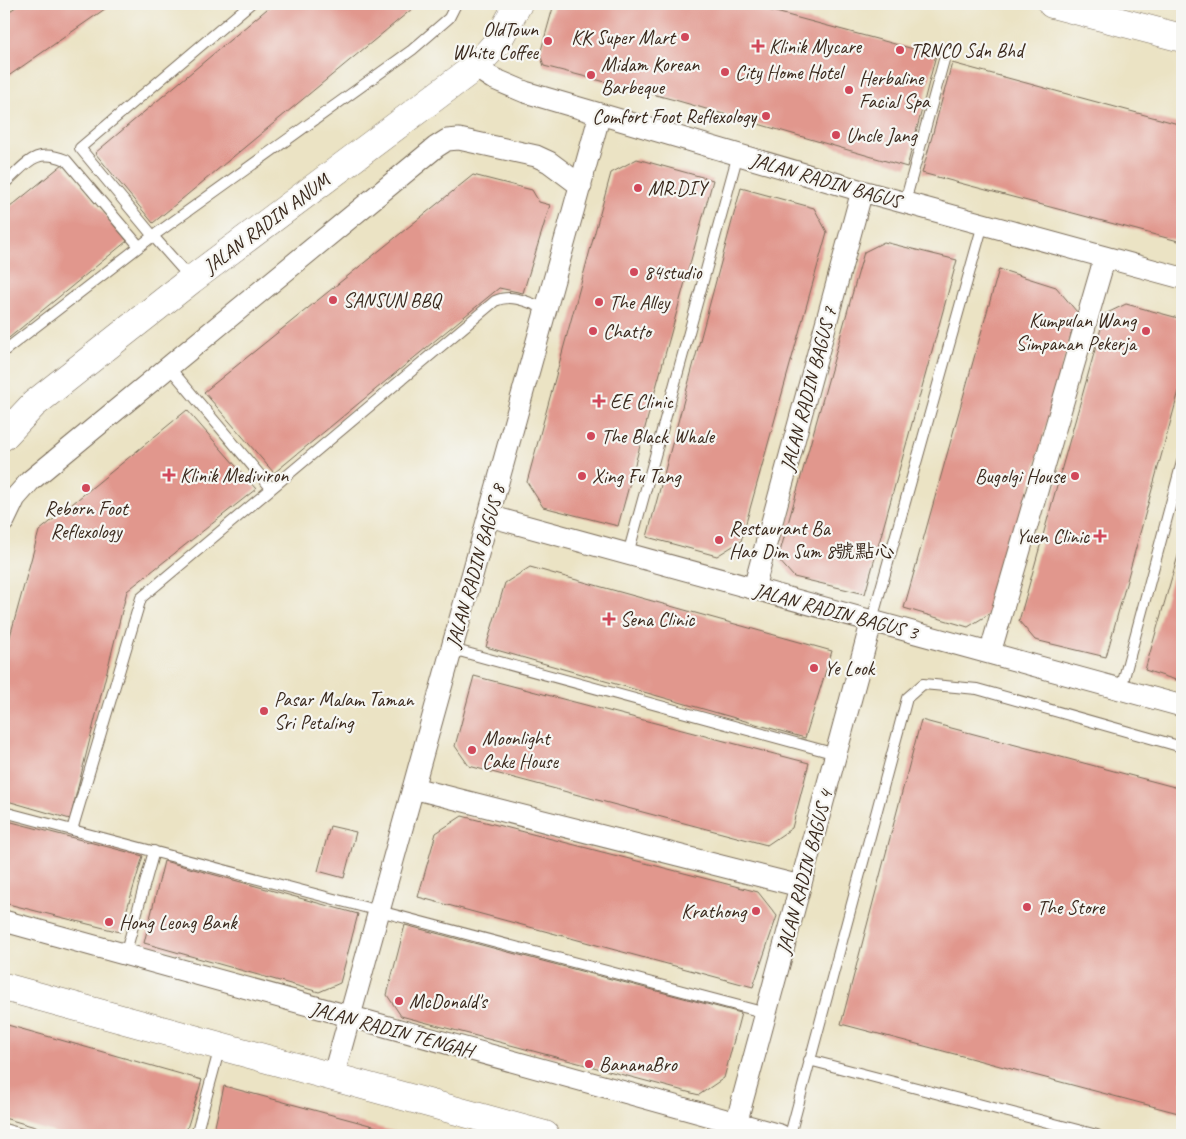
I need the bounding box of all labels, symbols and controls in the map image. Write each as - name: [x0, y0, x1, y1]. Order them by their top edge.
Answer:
- place label: OldTown White Coffee: [452, 17, 539, 65]
- place label: KK Super Mart: [571, 25, 677, 50]
- marker: KK Super Mart: [679, 31, 691, 43]
- place label: Klinik Mycare: [769, 34, 863, 59]
- marker: OldTown White Coffee: [542, 35, 554, 47]
- place label: TRNCO Sdn Bhd: [910, 38, 1026, 63]
- marker: Klinik Mycare: [751, 39, 765, 53]
- marker: TRNCO Sdn Bhd: [894, 44, 906, 56]
- place label: Midam Korean Barbeque: [601, 52, 700, 100]
- place label: City Home Hotel: [735, 60, 846, 85]
- marker: City Home Hotel: [719, 66, 731, 78]
- place label: Herbaline Facial Spa: [859, 66, 931, 114]
- marker: Midam Korean Barbeque: [585, 69, 597, 81]
- marker: Herbaline Facial Spa: [843, 84, 855, 96]
- place label: Comfort Foot Reflexology: [592, 104, 758, 129]
- marker: Comfort Foot Reflexology: [760, 110, 772, 122]
- place label: Uncle Jang: [846, 123, 919, 148]
- marker: Uncle Jang: [830, 129, 842, 141]
- street label: JALAN RADIN BAGUS: [747, 147, 907, 215]
- street label: JALAN RADIN ANUM: [198, 167, 336, 280]
- place label: MR.DIY: [648, 176, 709, 201]
- marker: MR.DIY: [632, 182, 644, 194]
- place label: 84studio: [644, 260, 702, 285]
- marker: 84studio: [628, 266, 640, 278]
- place label: SANSUN BBQ: [343, 288, 443, 313]
- place label: The Alley: [609, 290, 671, 315]
- marker: SANSUN BBQ: [327, 294, 339, 306]
- marker: The Alley: [593, 296, 605, 308]
- street label: JALAN RADIN BAGUS 7: [774, 303, 843, 475]
- place label: Kumpulan Wang Simpanan Pekerja: [1016, 308, 1138, 356]
- place label: Chatto: [603, 319, 653, 344]
- marker: Chatto: [587, 325, 599, 337]
- marker: Kumpulan Wang Simpanan Pekerja: [1140, 325, 1152, 337]
- place label: EE Clinic: [610, 389, 673, 414]
- marker: EE Clinic: [592, 394, 606, 408]
- place label: The Black Whale: [601, 424, 715, 449]
- marker: The Black Whale: [585, 430, 597, 442]
- place label: Klinik Mediviron: [180, 463, 289, 488]
- place label: Xing Fu Tang: [592, 464, 682, 489]
- place label: Bugolgi House: [975, 464, 1066, 489]
- marker: Klinik Mediviron: [162, 468, 176, 482]
- marker: Xing Fu Tang: [576, 470, 588, 482]
- marker: Bugolgi House: [1069, 470, 1081, 482]
- street label: JALAN RADIN BAGUS 8: [440, 480, 511, 652]
- marker: Reborn Foot Reflexology: [80, 482, 92, 494]
- place label: Reborn Foot Reflexology: [44, 496, 130, 544]
- place label: Restaurant Ba Hao Dim Sum 8號點心: [729, 516, 895, 564]
- place label: Yuen Clinic: [1016, 524, 1090, 549]
- marker: Yuen Clinic: [1093, 529, 1107, 543]
- marker: Restaurant Ba Hao Dim Sum 8號點心: [713, 534, 725, 546]
- street label: JALAN RADIN BAGUS 3: [750, 577, 923, 646]
- place label: Sena Clinic: [620, 607, 695, 632]
- marker: Sena Clinic: [602, 612, 616, 626]
- place label: Ye Look: [824, 656, 876, 681]
- marker: Ye Look: [808, 662, 820, 674]
- place label: Pasar Malam Taman Sri Petaling: [274, 687, 414, 735]
- marker: Pasar Malam Taman Sri Petaling: [258, 705, 270, 717]
- place label: Moonlight Cake House: [482, 726, 559, 774]
- marker: Moonlight Cake House: [466, 744, 478, 756]
- street label: JALAN RADIN BAGUS 4: [770, 785, 839, 958]
- place label: The Store: [1037, 895, 1106, 920]
- place label: Krathong: [681, 899, 748, 924]
- marker: The Store: [1021, 901, 1033, 913]
- marker: Krathong: [750, 905, 762, 917]
- place label: Hong Leong Bank: [119, 910, 238, 935]
- marker: Hong Leong Bank: [103, 916, 115, 928]
- place label: McDonald's: [409, 989, 489, 1014]
- marker: McDonald's: [393, 995, 405, 1007]
- street label: JALAN RADIN TENGAH: [307, 996, 479, 1064]
- place label: BananaBro: [599, 1052, 678, 1077]
- marker: BananaBro: [583, 1058, 595, 1070]

